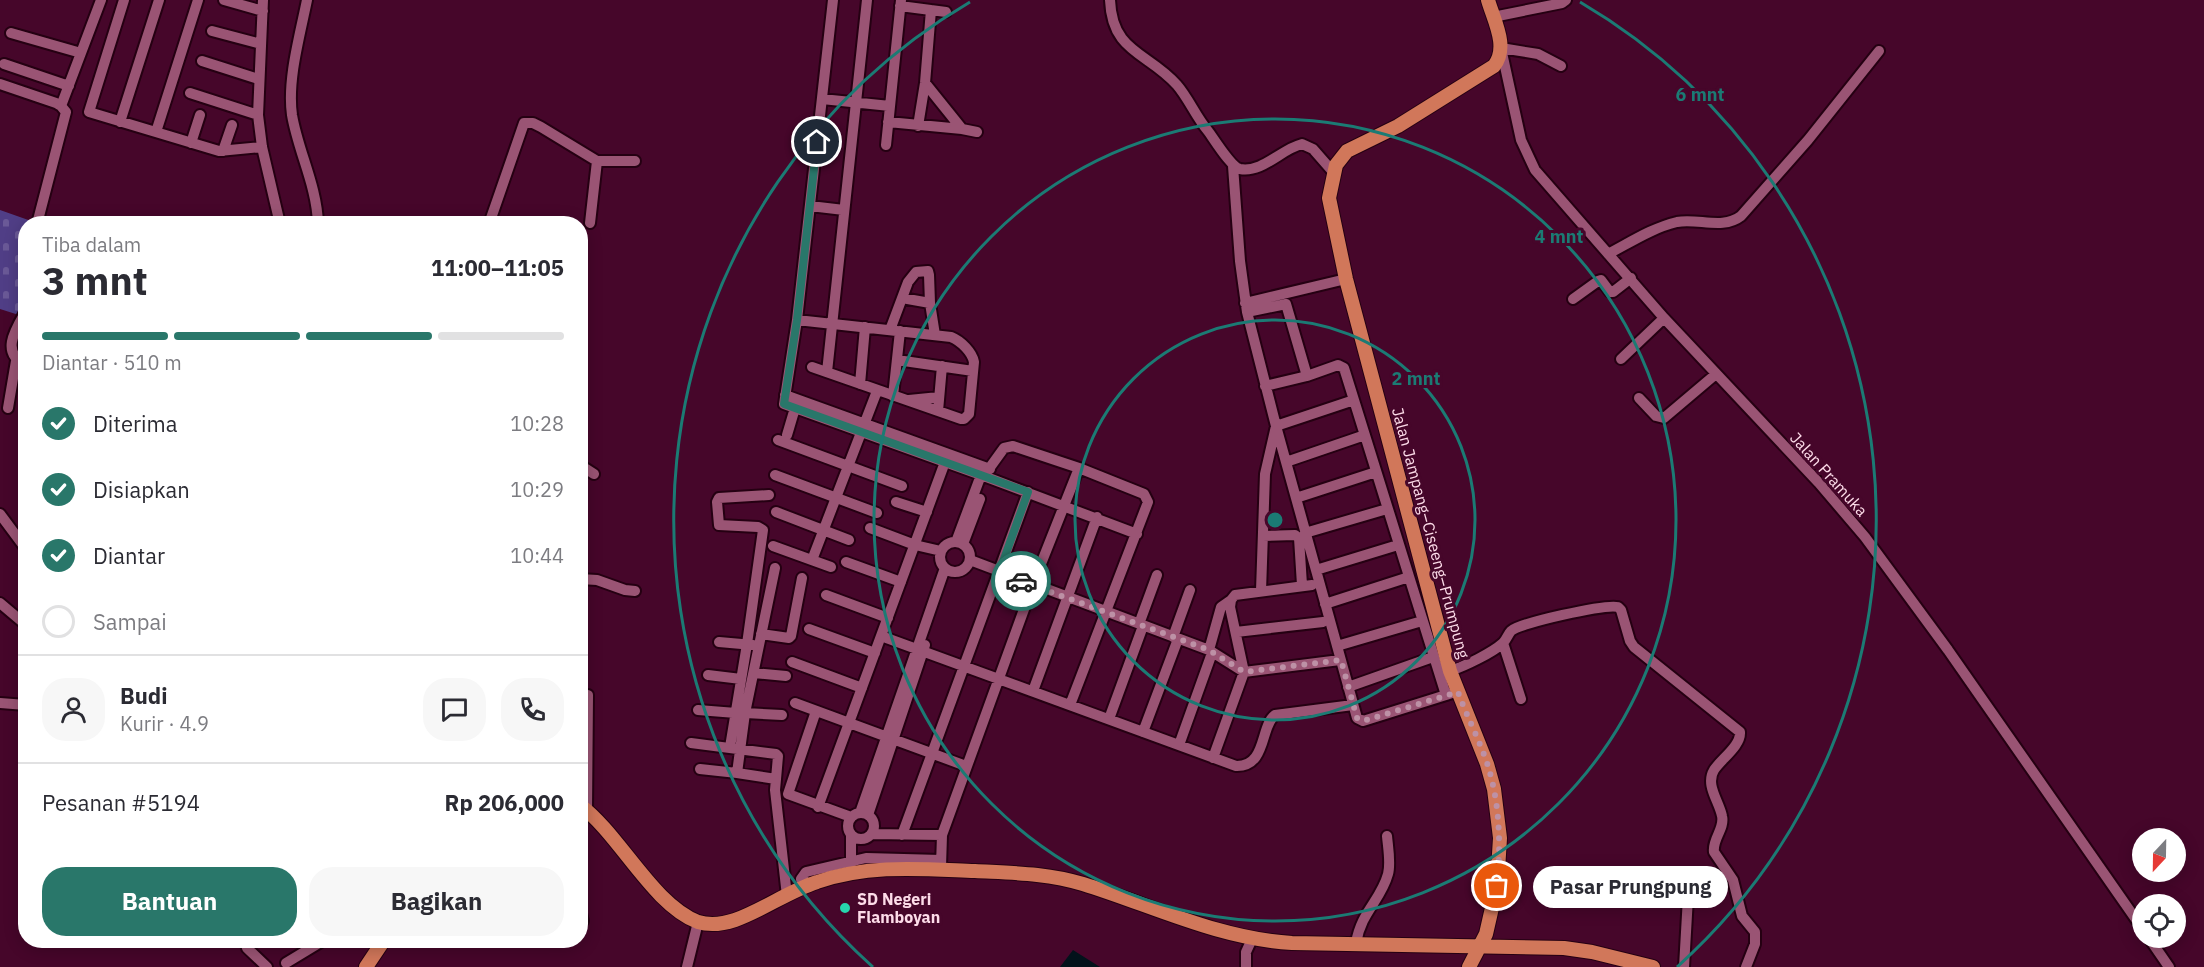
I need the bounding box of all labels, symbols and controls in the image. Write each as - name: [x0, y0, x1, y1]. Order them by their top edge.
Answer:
- text: 6 mnt: [1676, 83, 1724, 106]
- pin: [791, 116, 842, 167]
- icon: home: [800, 125, 833, 158]
- text: 4 mnt: [1535, 225, 1583, 248]
- text: Tiba dalam: [42, 231, 141, 258]
- text: 11:00–11:05: [431, 253, 564, 282]
- text: 3 mnt: [42, 255, 148, 306]
- text: Diantar · 510 m: [42, 349, 182, 376]
- text: 2 mnt: [1392, 367, 1440, 390]
- street label: Jalan Jampang–Ciseeng–Prumpung: [1388, 405, 1474, 661]
- icon: check: [42, 407, 75, 440]
- text: Diterima: [93, 409, 178, 438]
- text: 10:28: [510, 410, 564, 437]
- street label: Jalan Pramuka: [1786, 428, 1872, 521]
- icon: check: [42, 473, 75, 506]
- text: Disiapkan: [93, 475, 190, 504]
- text: 10:29: [510, 476, 564, 503]
- centre of rings: [1265, 510, 1285, 530]
- icon: check: [42, 539, 75, 572]
- text: Diantar: [93, 541, 165, 570]
- text: 10:44: [510, 542, 564, 569]
- courier: [991, 551, 1051, 611]
- icon: car: [1005, 565, 1038, 598]
- text: Sampai: [93, 607, 167, 636]
- button: person: [42, 678, 105, 741]
- button: chat: [423, 678, 486, 741]
- button: phone: [501, 678, 564, 741]
- text: Budi: [120, 681, 167, 710]
- text: Kurir · 4.9: [120, 710, 209, 737]
- text: Pesanan #5194: [42, 788, 200, 817]
- text: Rp 206,000: [445, 788, 564, 817]
- north arrow: [2132, 828, 2186, 882]
- map controls: [2132, 828, 2186, 948]
- pin: [1471, 860, 1522, 911]
- callout: Pasar Prungpung: [1533, 865, 1728, 907]
- button: Bantuan: [42, 867, 297, 936]
- button: Bagikan: [309, 867, 564, 936]
- icon: bag: [1480, 869, 1513, 902]
- text: Pasar Prungpung: [1550, 873, 1711, 900]
- place label: SD Negeri Flamboyan: [857, 889, 940, 927]
- button: locate: [2132, 894, 2186, 948]
- marker: SD Negeri Flamboyan: [838, 901, 852, 915]

